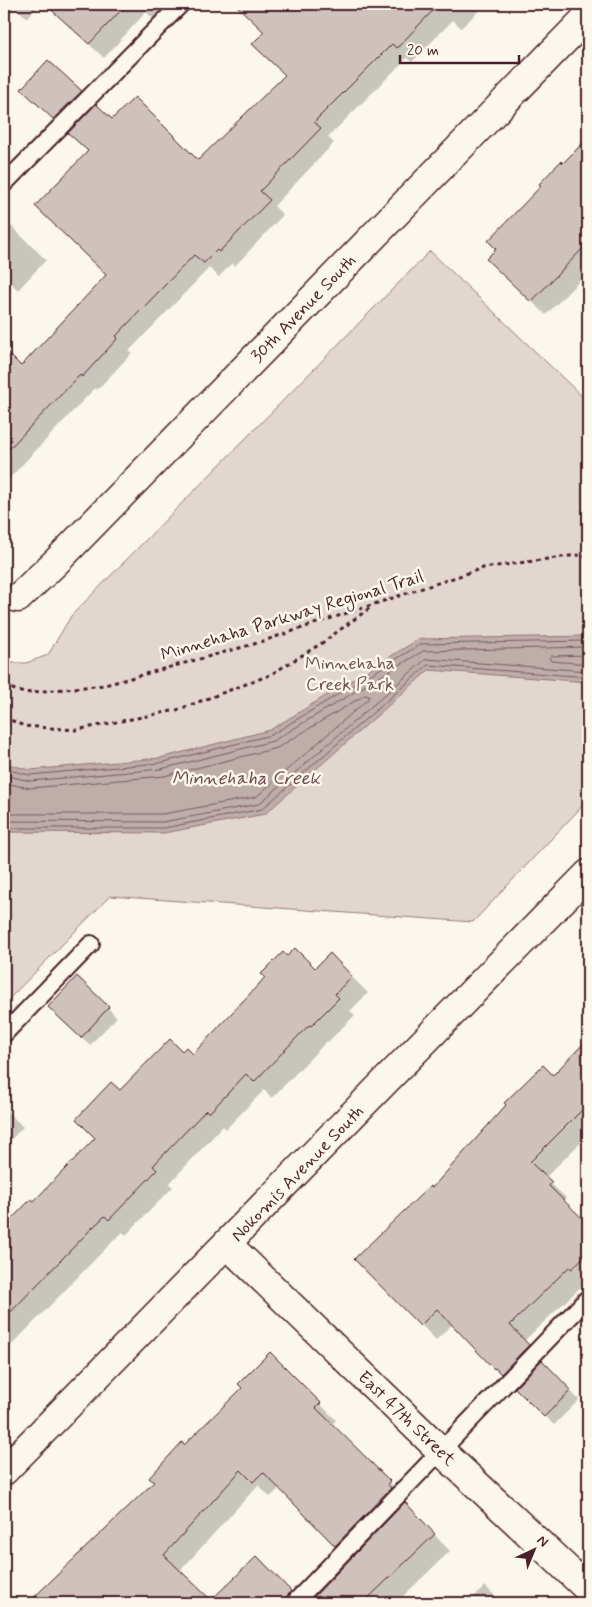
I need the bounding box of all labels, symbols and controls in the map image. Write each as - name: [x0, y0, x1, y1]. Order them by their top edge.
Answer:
- scale bar: [400, 32, 518, 64]
- text: 20 m: [407, 41, 439, 61]
- street label: 30th Avenue South: [246, 249, 362, 368]
- street label: Minnehaha Parkway Regional Trail: [158, 564, 427, 668]
- park label: Minnehaha Creek Park: [305, 652, 395, 697]
- water label: Minnehaha Creek: [172, 766, 322, 791]
- street label: Nokomis Avenue South: [226, 1100, 369, 1247]
- street label: East 47th Street: [352, 1366, 461, 1472]
- north arrow: [510, 1524, 560, 1574]
- text: N: [533, 1532, 552, 1551]

